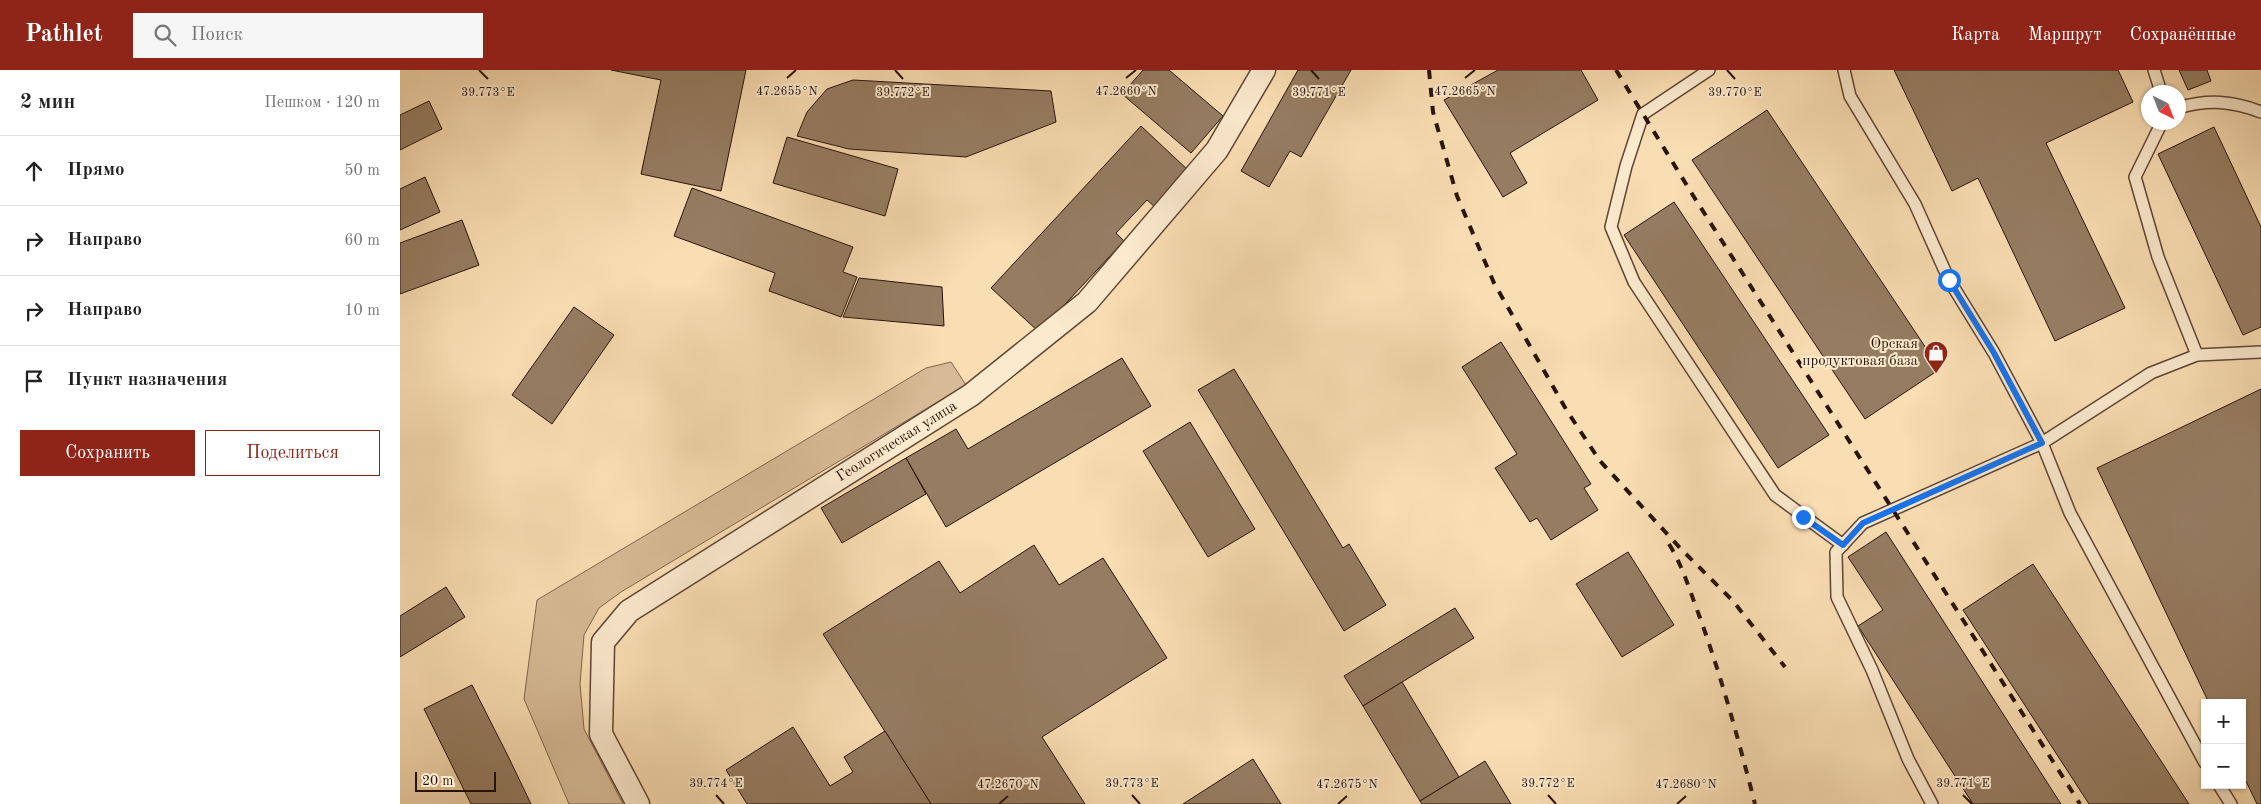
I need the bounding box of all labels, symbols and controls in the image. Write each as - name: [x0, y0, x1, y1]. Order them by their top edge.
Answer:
- search box: [133, 13, 483, 58]
- icon: search: [151, 21, 179, 49]
- text: Pathlet: [25, 23, 103, 47]
- text: Поиск: [191, 26, 243, 45]
- text: Карта: [1951, 26, 2000, 44]
- text: Маршрут: [2028, 26, 2102, 44]
- text: Сохранённые: [2130, 26, 2236, 44]
- text: 47.2655°N: [756, 85, 818, 98]
- text: 47.2665°N: [1434, 85, 1496, 98]
- north arrow: [2141, 85, 2186, 130]
- text: 47.2660°N: [1095, 86, 1157, 98]
- text: 39.773°E: [461, 87, 515, 99]
- text: 39.772°E: [876, 87, 930, 99]
- text: 39.771°E: [1292, 87, 1346, 99]
- text: 39.770°E: [1708, 87, 1762, 99]
- text: 2 мин: [20, 92, 75, 113]
- text: Пешком · 120 m: [264, 95, 380, 111]
- icon: ahead: [20, 157, 48, 185]
- text: Прямо: [67, 161, 125, 180]
- text: 50 m: [344, 163, 380, 179]
- icon: right: [20, 227, 48, 255]
- text: Направо: [67, 231, 142, 250]
- text: 60 m: [344, 233, 380, 249]
- route start: [1938, 269, 1961, 292]
- icon: right: [20, 297, 48, 325]
- text: Направо: [67, 301, 142, 320]
- text: 10 m: [344, 303, 380, 319]
- place label: Орская продуктовая база: [1802, 337, 1919, 369]
- shop icon: Орская продуктовая база: [1923, 340, 1949, 374]
- icon: arrive: [20, 367, 48, 395]
- text: Пункт назначения: [67, 371, 227, 390]
- street label: Геологическая улица: [834, 399, 960, 485]
- button: Сохранить: [20, 430, 195, 476]
- button: Поделиться: [205, 430, 380, 476]
- route end: [1792, 506, 1815, 529]
- map controls: [2201, 699, 2246, 789]
- button: +: [2201, 699, 2246, 744]
- button: −: [2201, 744, 2246, 789]
- scale bar: [415, 769, 496, 792]
- text: 20 m: [422, 774, 453, 788]
- text: 39.774°E: [689, 778, 743, 790]
- text: 39.773°E: [1105, 778, 1159, 790]
- text: 47.2675°N: [1316, 778, 1378, 791]
- text: 39.772°E: [1521, 778, 1575, 790]
- text: 39.771°E: [1936, 778, 1990, 790]
- text: 47.2670°N: [977, 779, 1039, 791]
- text: 47.2680°N: [1655, 779, 1717, 791]

